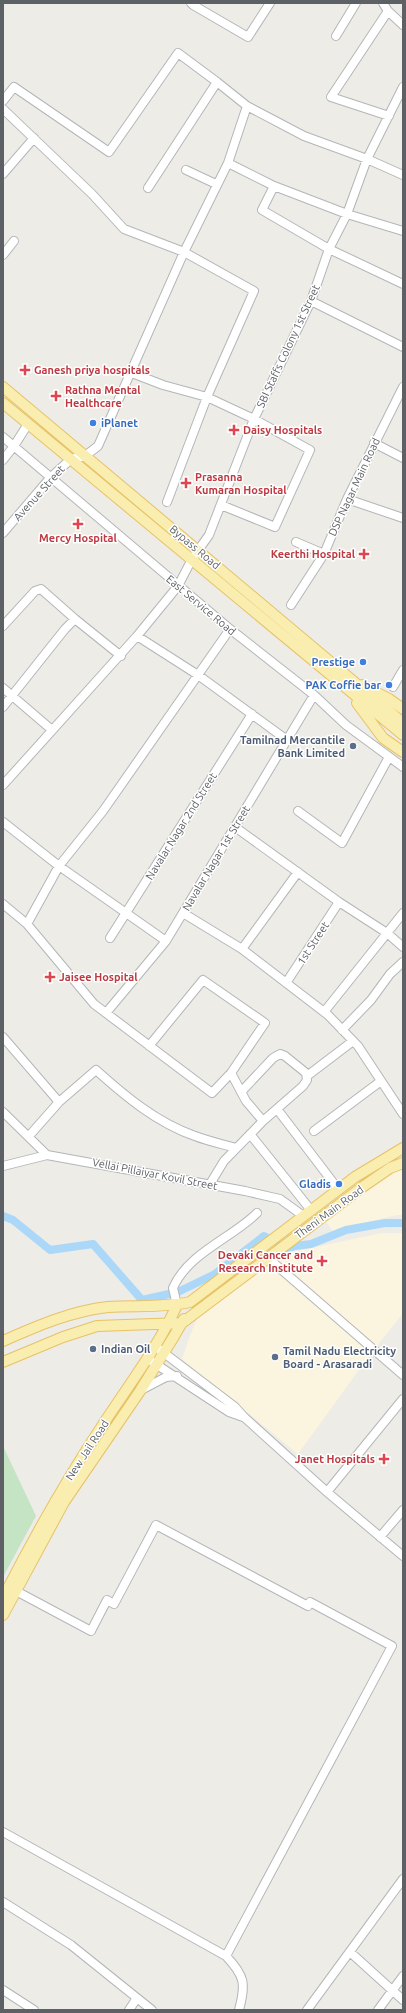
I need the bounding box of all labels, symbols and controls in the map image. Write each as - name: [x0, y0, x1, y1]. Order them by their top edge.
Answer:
- street label: SBI Staffs Colony 1st Street: [254, 282, 322, 409]
- marker: Ganesh priya hospitals: [19, 364, 31, 376]
- place label: Ganesh priya hospitals: [34, 364, 150, 376]
- place label: Rathna Mental Healthcare: [65, 384, 141, 409]
- marker: Rathna Mental Healthcare: [50, 390, 62, 402]
- place label: iPlanet: [101, 417, 138, 429]
- marker: iPlanet: [88, 418, 98, 428]
- marker: Daisy Hospitals: [228, 424, 240, 436]
- place label: Daisy Hospitals: [243, 424, 322, 436]
- street label: DSP Nagar Main Road: [326, 436, 382, 538]
- street label: Avenue Street: [11, 462, 67, 523]
- place label: Prasanna Kumaran Hospital: [195, 471, 287, 496]
- marker: Prasanna Kumaran Hospital: [180, 477, 192, 489]
- marker: Mercy Hospital: [72, 518, 84, 530]
- street label: Bypass Road: [167, 523, 223, 571]
- place label: Mercy Hospital: [39, 532, 118, 544]
- place label: Keerthi Hospital: [271, 548, 356, 560]
- marker: Keerthi Hospital: [358, 548, 370, 560]
- street label: East Service Road: [164, 573, 238, 637]
- place label: Prestige: [311, 656, 355, 668]
- marker: Prestige: [358, 657, 368, 667]
- place label: PAK Coffie bar: [305, 679, 381, 691]
- marker: PAK Coffie bar: [384, 680, 394, 690]
- place label: Tamilnad Mercantile Bank Limited: [240, 734, 345, 759]
- marker: Tamilnad Mercantile Bank Limited: [348, 741, 358, 751]
- street label: Navalar Nagar 2nd Street: [143, 770, 219, 882]
- street label: Navalar Nagar 1st Street: [180, 803, 253, 913]
- street label: 1st Street: [295, 919, 332, 967]
- marker: Jaisee Hospital: [44, 971, 56, 983]
- place label: Jaisee Hospital: [59, 971, 138, 983]
- street label: Vellai Pillaiyar Kovil Street: [91, 1156, 219, 1192]
- place label: Gladis: [299, 1178, 331, 1190]
- marker: Gladis: [334, 1179, 344, 1189]
- street label: Theni Main Road: [292, 1183, 366, 1241]
- place label: Devaki Cancer and Research Institute: [218, 1249, 313, 1274]
- marker: Devaki Cancer and Research Institute: [316, 1255, 328, 1267]
- place label: Indian Oil: [101, 1343, 151, 1355]
- marker: Indian Oil: [88, 1344, 98, 1354]
- place label: Tamil Nadu Electricity Board - Arasaradi: [283, 1345, 396, 1370]
- marker: Tamil Nadu Electricity Board - Arasaradi: [270, 1352, 280, 1362]
- street label: New Jail Road: [63, 1418, 111, 1482]
- place label: Janet Hospitals: [295, 1453, 375, 1465]
- marker: Janet Hospitals: [378, 1453, 390, 1465]

